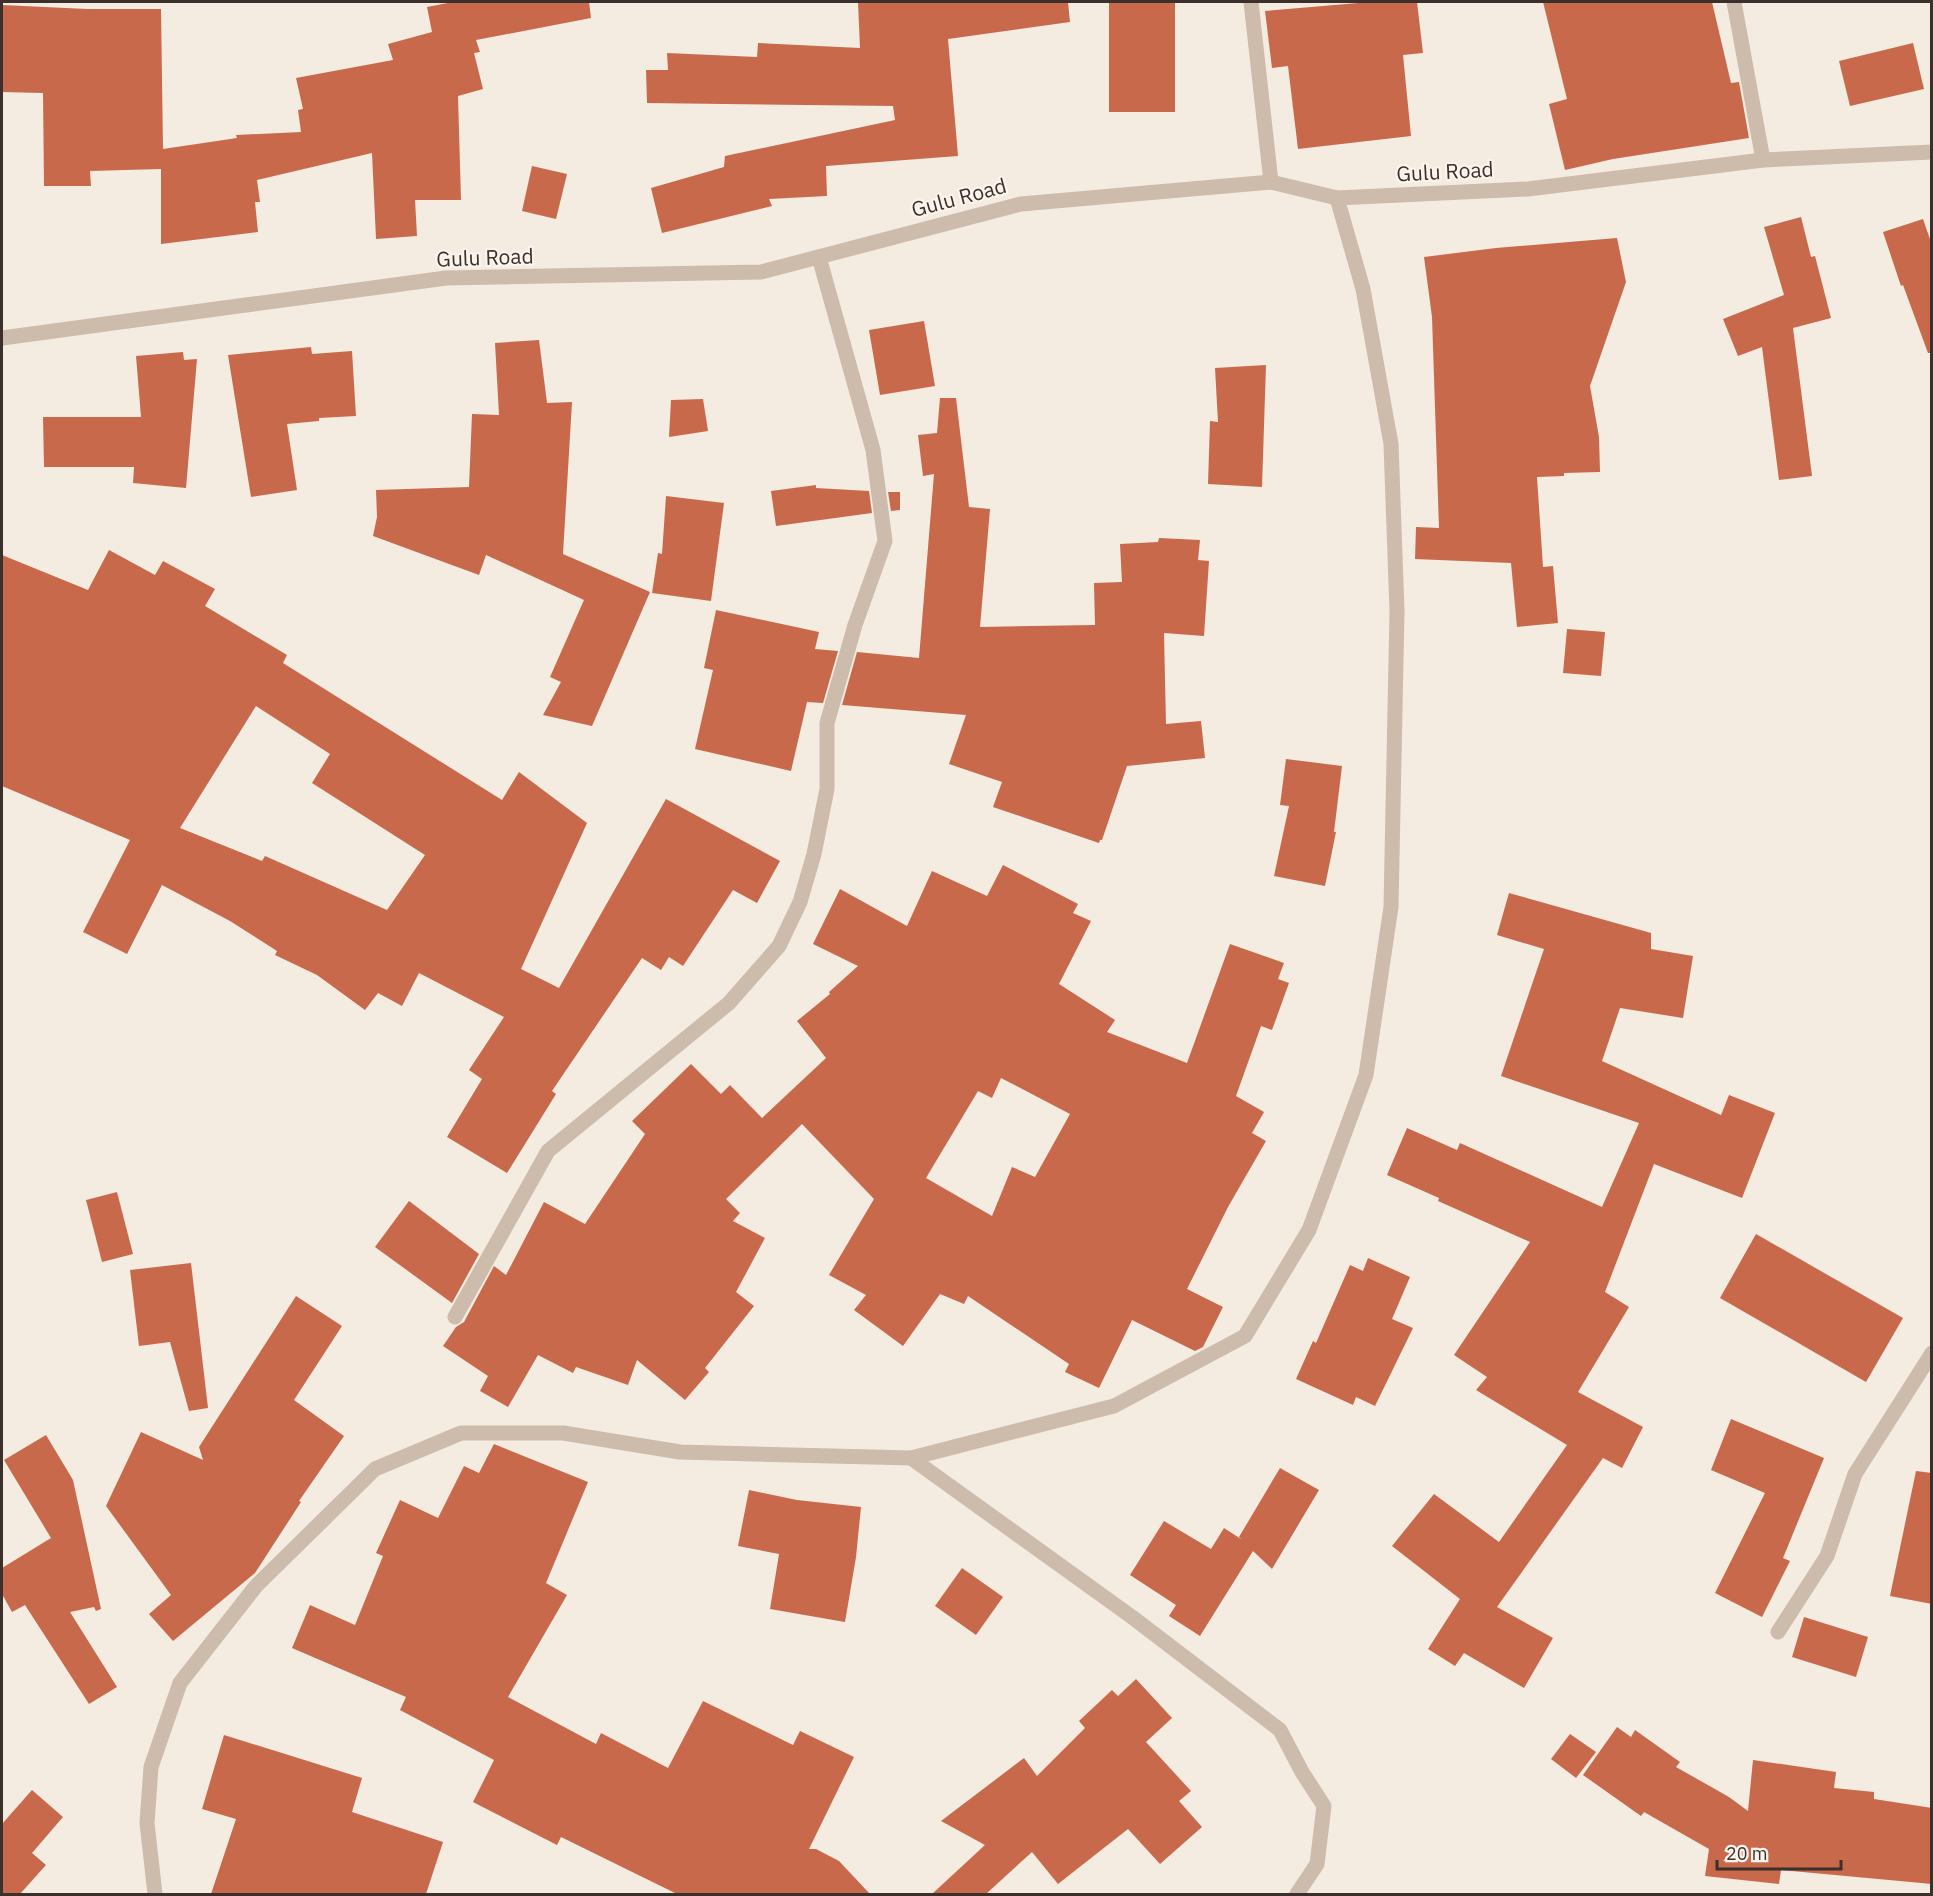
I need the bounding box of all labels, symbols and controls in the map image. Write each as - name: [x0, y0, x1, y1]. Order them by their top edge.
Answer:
- street label: Gulu Road: [1396, 154, 1494, 188]
- street label: Gulu Road: [908, 171, 1009, 223]
- street label: Gulu Road: [436, 241, 534, 273]
- scale bar: [1717, 1833, 1842, 1871]
- text: 20 m: [1726, 1842, 1768, 1865]

